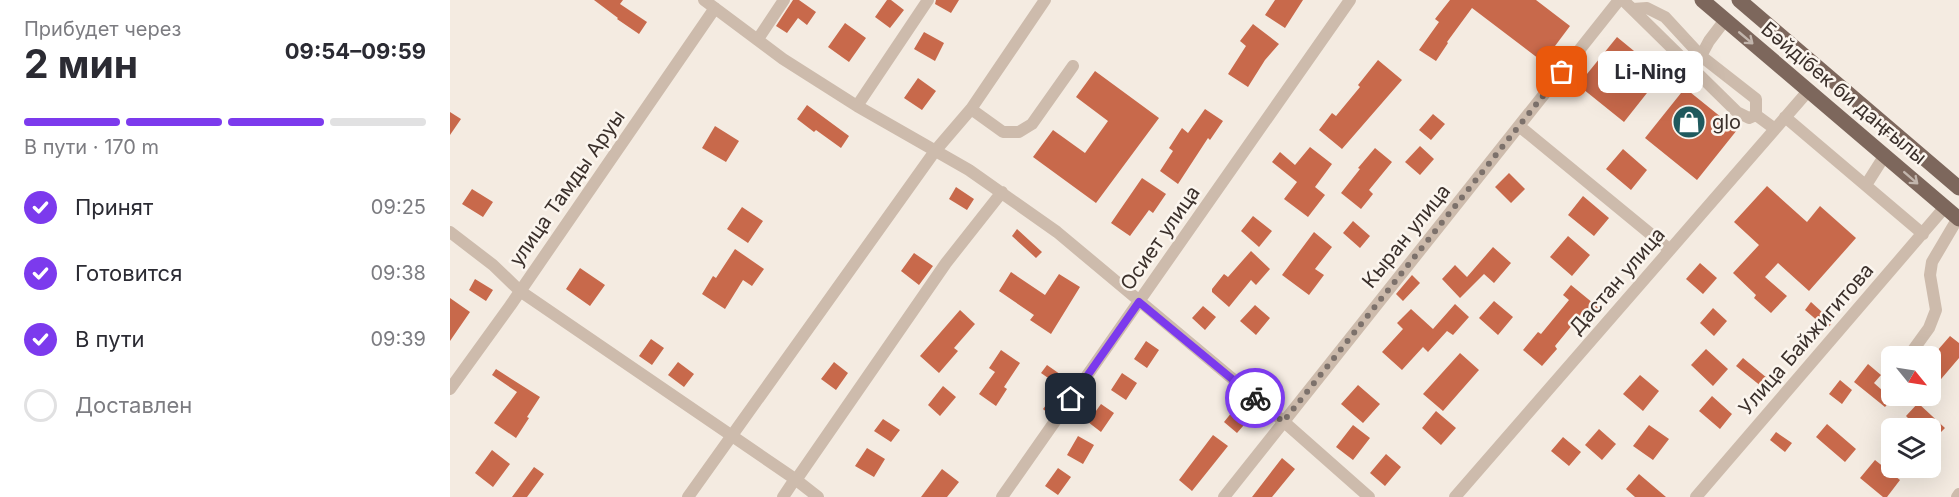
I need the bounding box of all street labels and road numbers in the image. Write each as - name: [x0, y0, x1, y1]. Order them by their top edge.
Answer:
- street label: Бәйдібек би даңғылы: [1756, 17, 1932, 169]
- street label: улица Тамды Аруы: [504, 105, 630, 271]
- street label: Кыран улица: [1357, 179, 1455, 293]
- street label: Осиет улица: [1115, 181, 1205, 295]
- street label: Дастан улица: [1564, 223, 1670, 339]
- street label: Улица Байжигитова: [1734, 258, 1878, 420]

